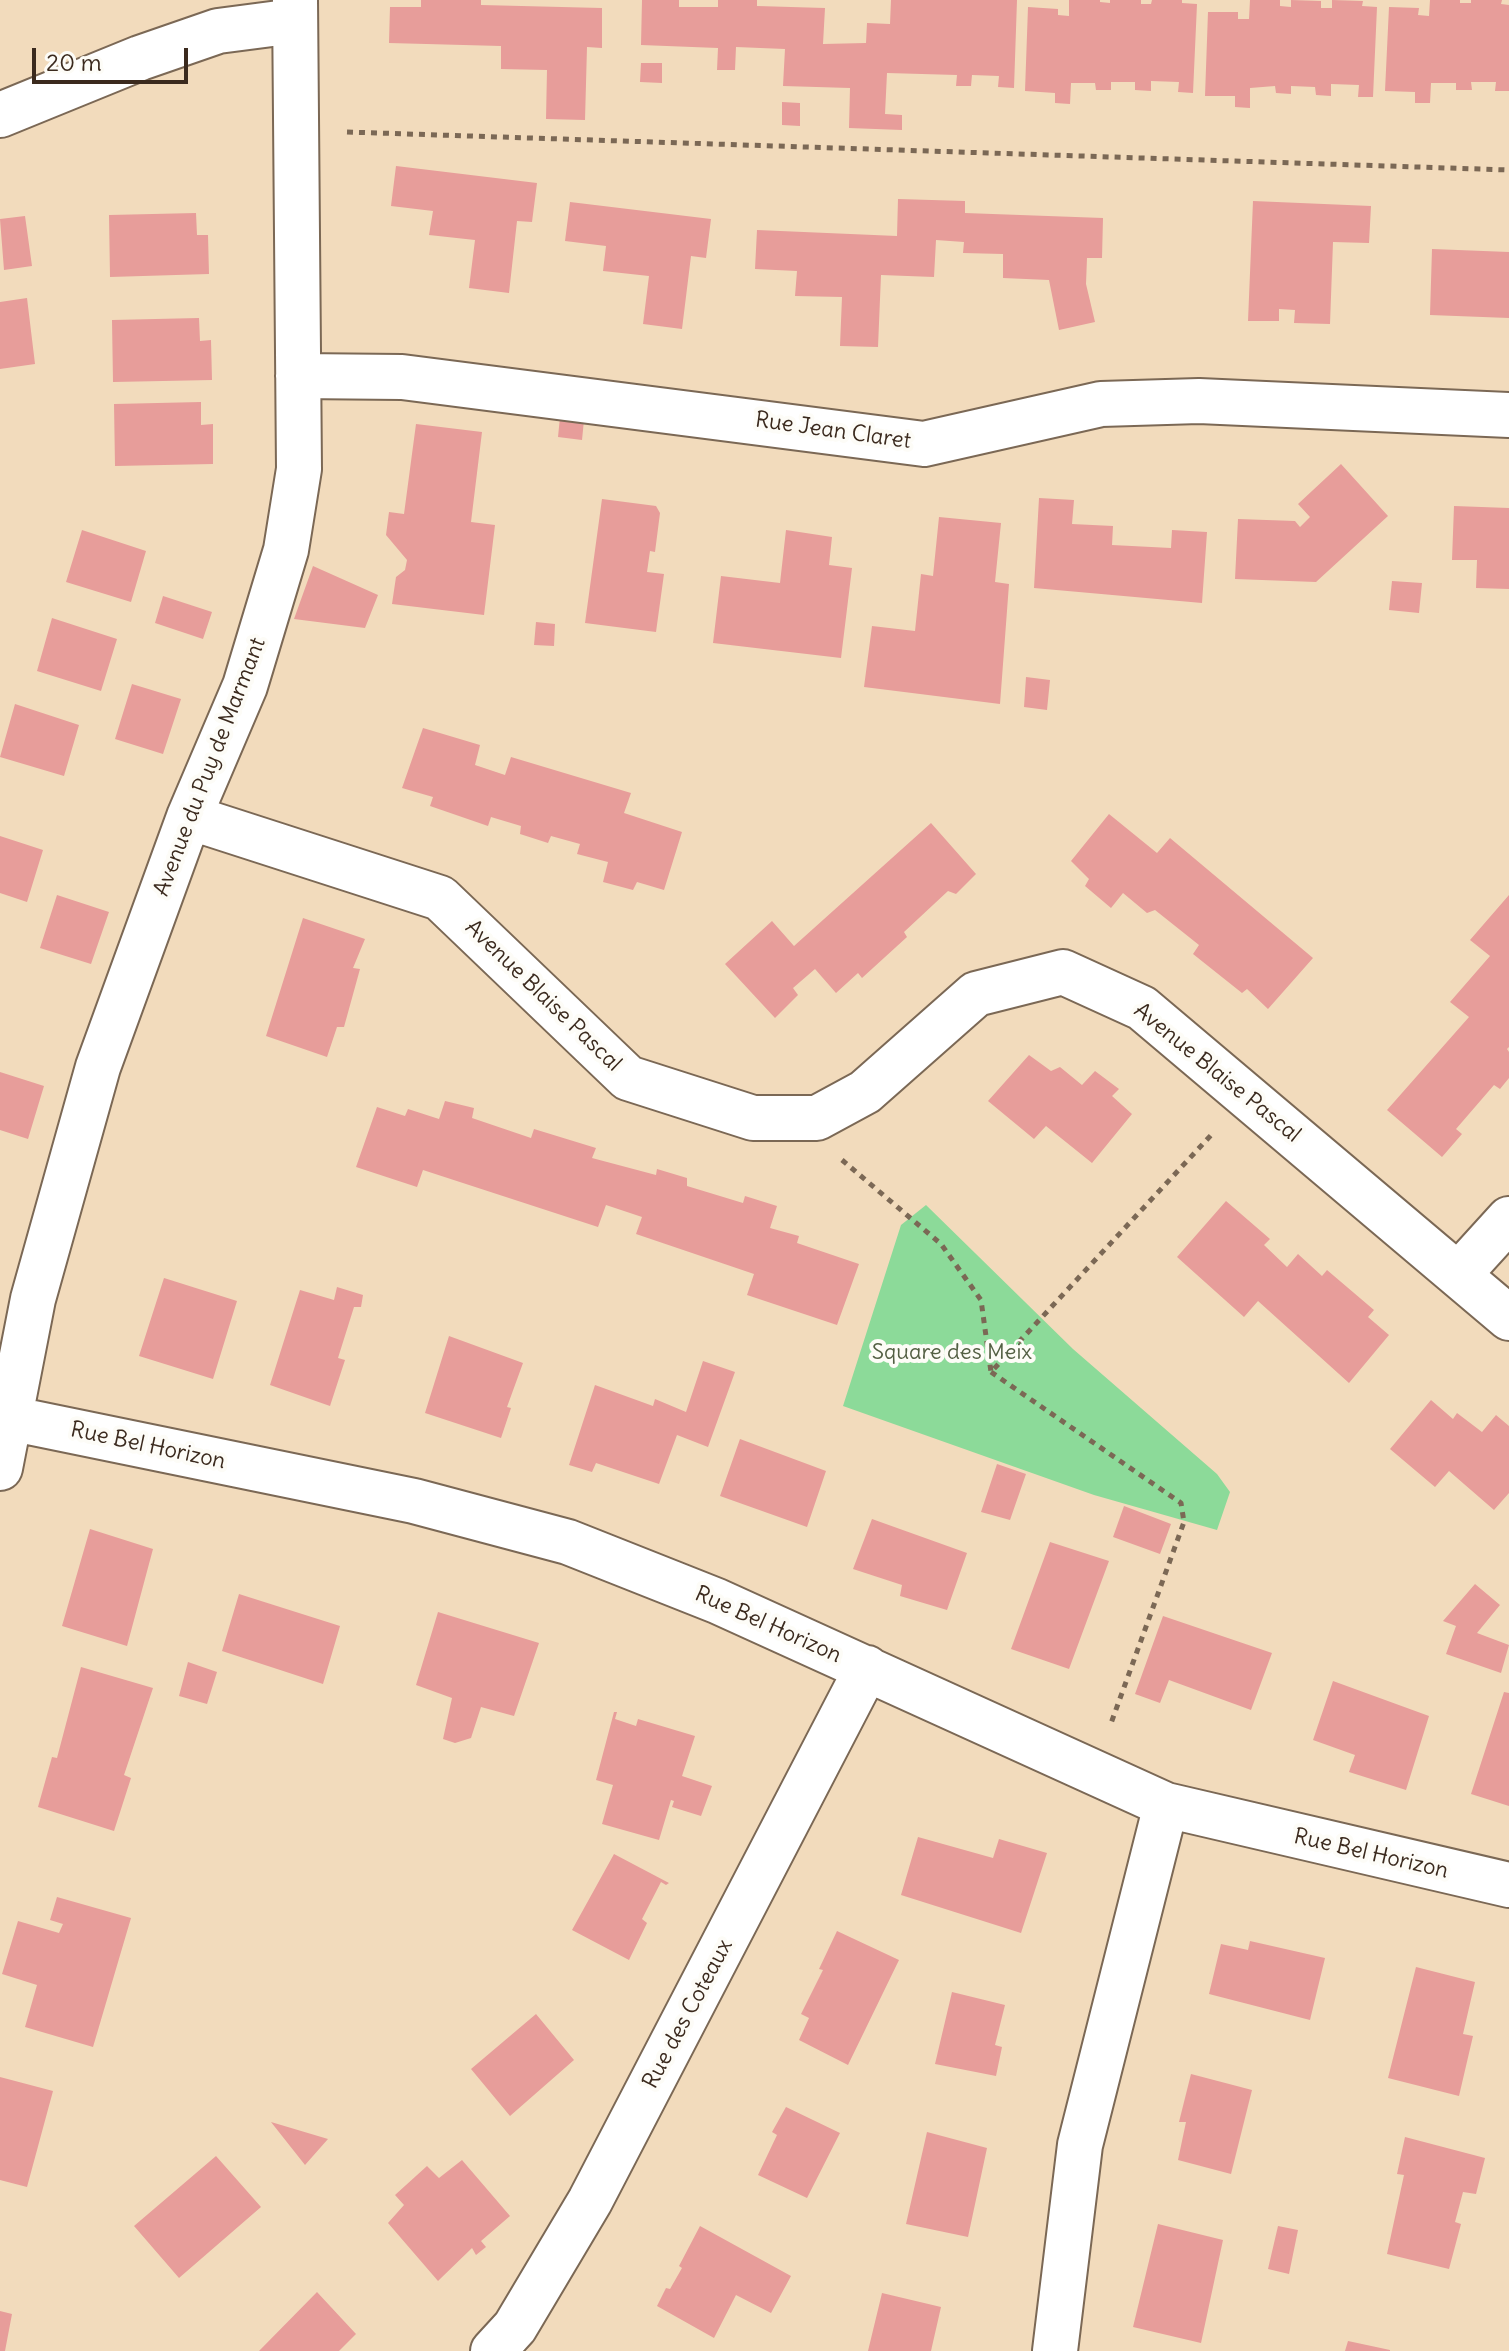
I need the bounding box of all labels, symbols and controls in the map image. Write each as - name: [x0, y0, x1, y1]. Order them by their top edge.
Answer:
- scale bar: [36, 32, 192, 82]
- text: 20 m: [46, 47, 102, 77]
- street label: Rue Jean Claret: [754, 407, 912, 455]
- street label: Avenue du Puy de Marmant: [148, 634, 272, 900]
- street label: Avenue Blaise Pascal: [459, 915, 627, 1077]
- street label: Avenue Blaise Pascal: [1128, 998, 1306, 1148]
- park label: Square des Meix: [872, 1340, 1032, 1366]
- street label: Rue Bel Horizon: [68, 1417, 228, 1475]
- street label: Rue Bel Horizon: [691, 1581, 845, 1669]
- street label: Rue Bel Horizon: [1291, 1823, 1451, 1885]
- street label: Rue des Coteaux: [638, 1935, 738, 2093]

